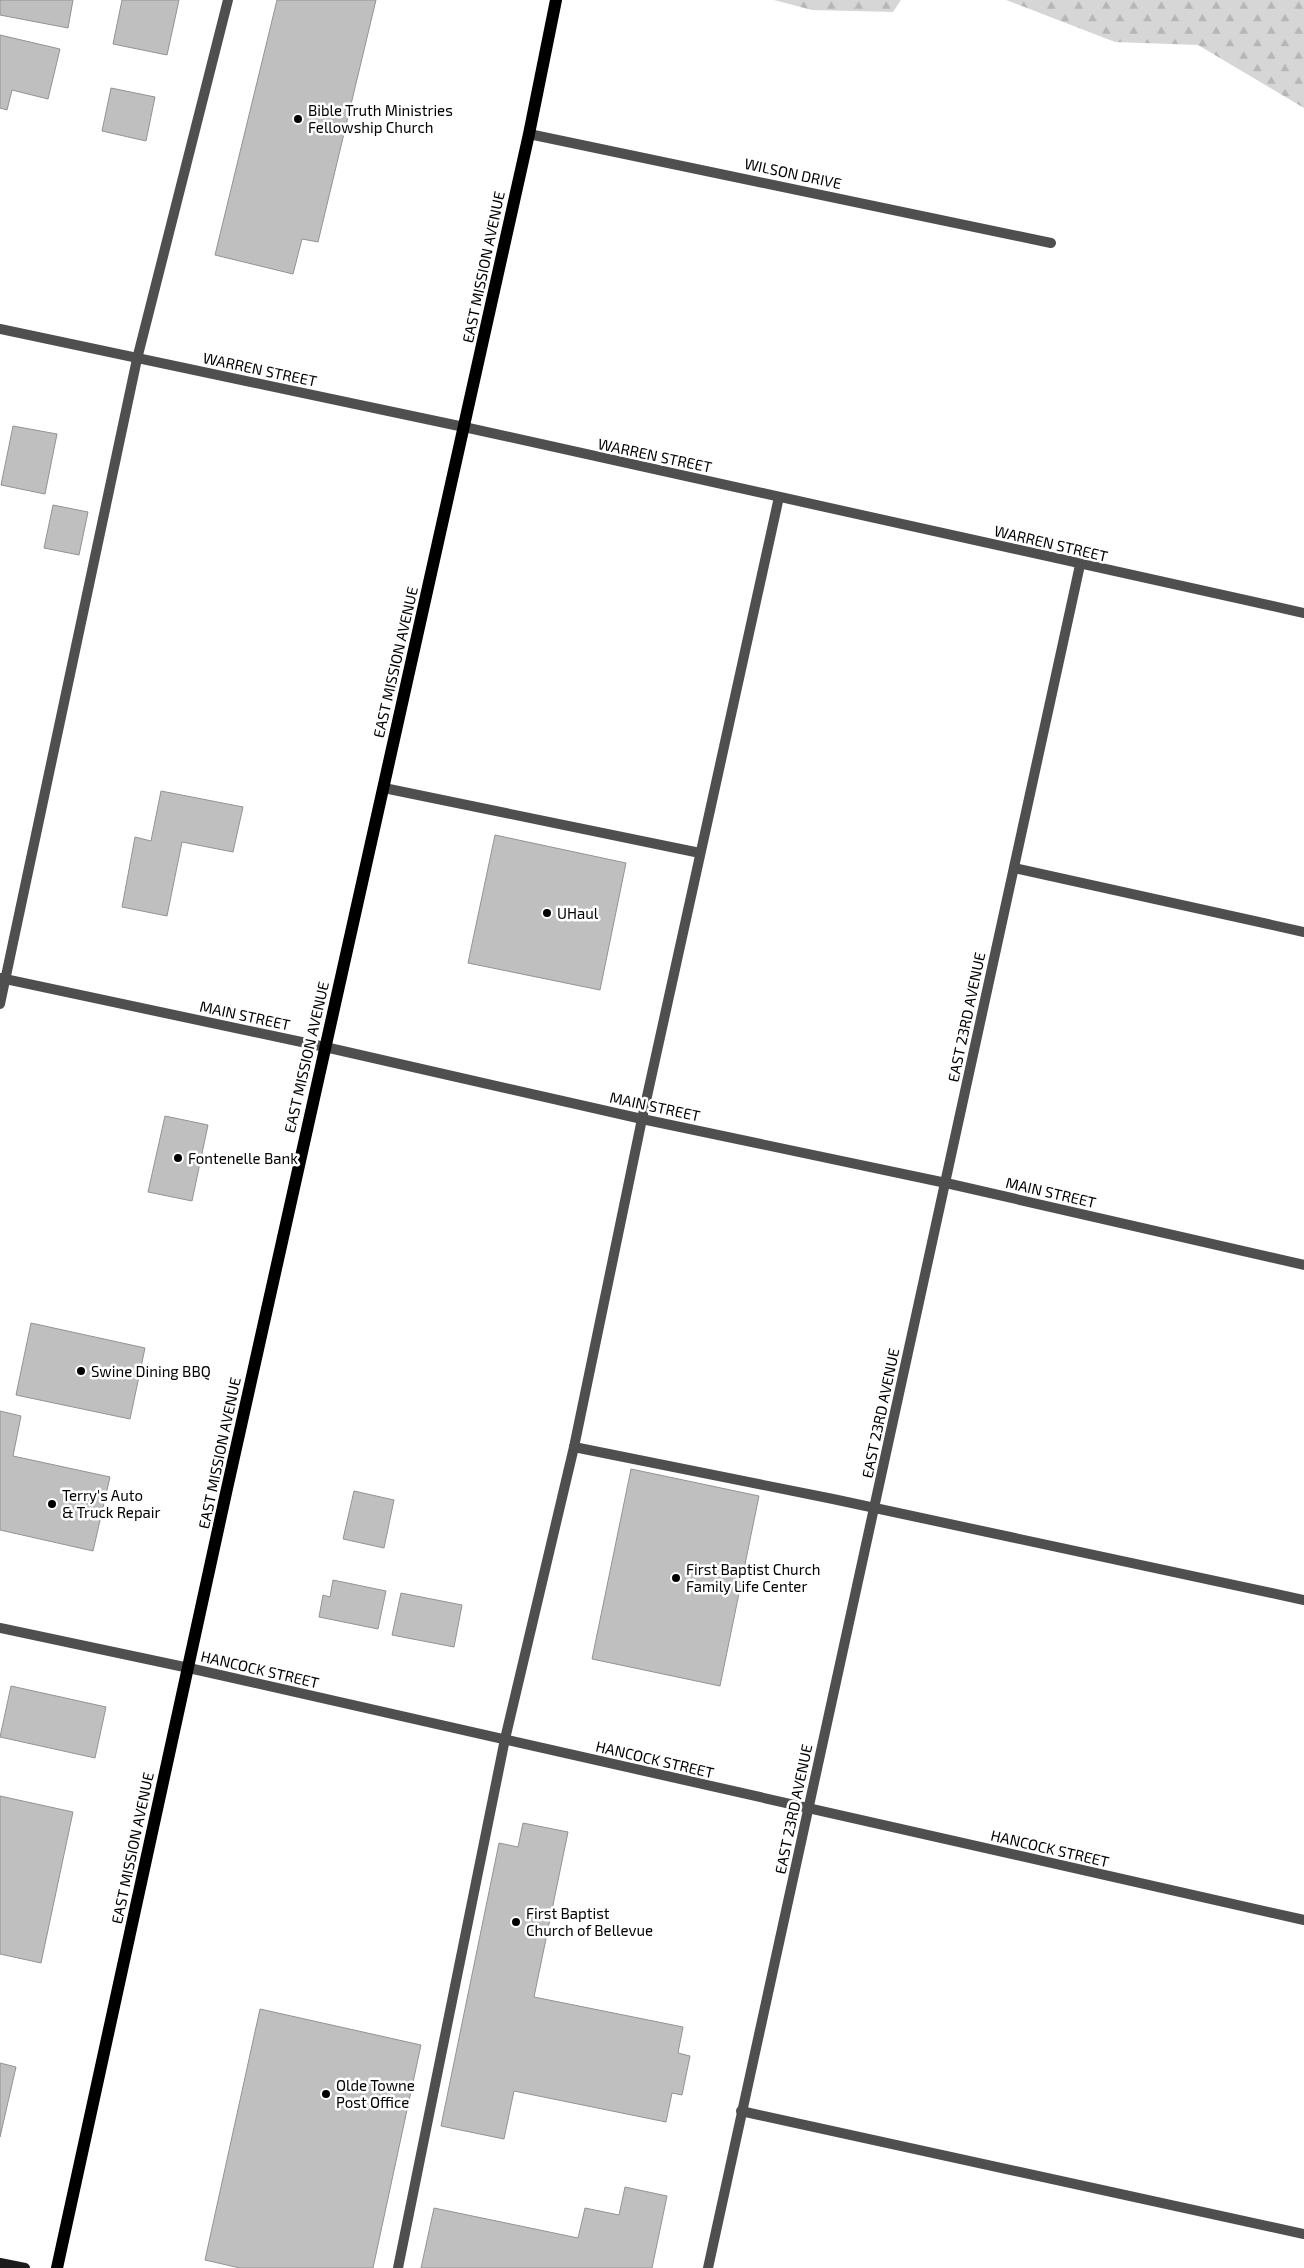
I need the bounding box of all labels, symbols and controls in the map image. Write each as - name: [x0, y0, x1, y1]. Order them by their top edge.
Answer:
- place label: Bible Truth Ministries Fellowship Church: [308, 101, 453, 136]
- marker: Bible Truth Ministries Fellowship Church: [292, 113, 304, 125]
- street label: WILSON DRIVE: [743, 154, 843, 192]
- street label: EAST MISSION AVENUE: [458, 190, 508, 344]
- street label: WARREN STREET: [201, 348, 319, 390]
- street label: WARREN STREET: [596, 434, 714, 476]
- street label: WARREN STREET: [992, 521, 1110, 565]
- street label: EAST MISSION AVENUE: [369, 585, 421, 739]
- place label: UHaul: [557, 904, 599, 922]
- marker: UHaul: [541, 907, 553, 919]
- street label: EAST 23RD AVENUE: [943, 950, 989, 1084]
- street label: EAST MISSION AVENUE: [280, 980, 332, 1134]
- street label: MAIN STREET: [198, 997, 292, 1033]
- street label: MAIN STREET: [608, 1088, 702, 1124]
- place label: Fontenelle Bank: [188, 1149, 298, 1167]
- marker: Fontenelle Bank: [172, 1152, 184, 1164]
- street label: MAIN STREET: [1004, 1173, 1098, 1211]
- street label: EAST 23RD AVENUE: [857, 1346, 903, 1480]
- place label: Swine Dining BBQ: [91, 1362, 211, 1381]
- marker: Swine Dining BBQ: [75, 1365, 87, 1377]
- street label: EAST MISSION AVENUE: [194, 1376, 244, 1530]
- place label: Terry's Auto & Truck Repair: [62, 1486, 161, 1521]
- marker: Terry's Auto & Truck Repair: [46, 1498, 58, 1510]
- place label: First Baptist Church Family Life Center: [686, 1560, 821, 1595]
- marker: First Baptist Church Family Life Center: [670, 1572, 682, 1584]
- street label: HANCOCK STREET: [199, 1647, 321, 1691]
- street label: HANCOCK STREET: [594, 1737, 716, 1781]
- street label: EAST 23RD AVENUE: [770, 1742, 816, 1876]
- street label: EAST MISSION AVENUE: [107, 1771, 157, 1925]
- street label: HANCOCK STREET: [989, 1826, 1111, 1870]
- place label: First Baptist Church of Bellevue: [526, 1904, 653, 1939]
- marker: First Baptist Church of Bellevue: [510, 1916, 522, 1928]
- place label: Olde Towne Post Office: [336, 2076, 415, 2111]
- marker: Olde Towne Post Office: [320, 2088, 332, 2100]

